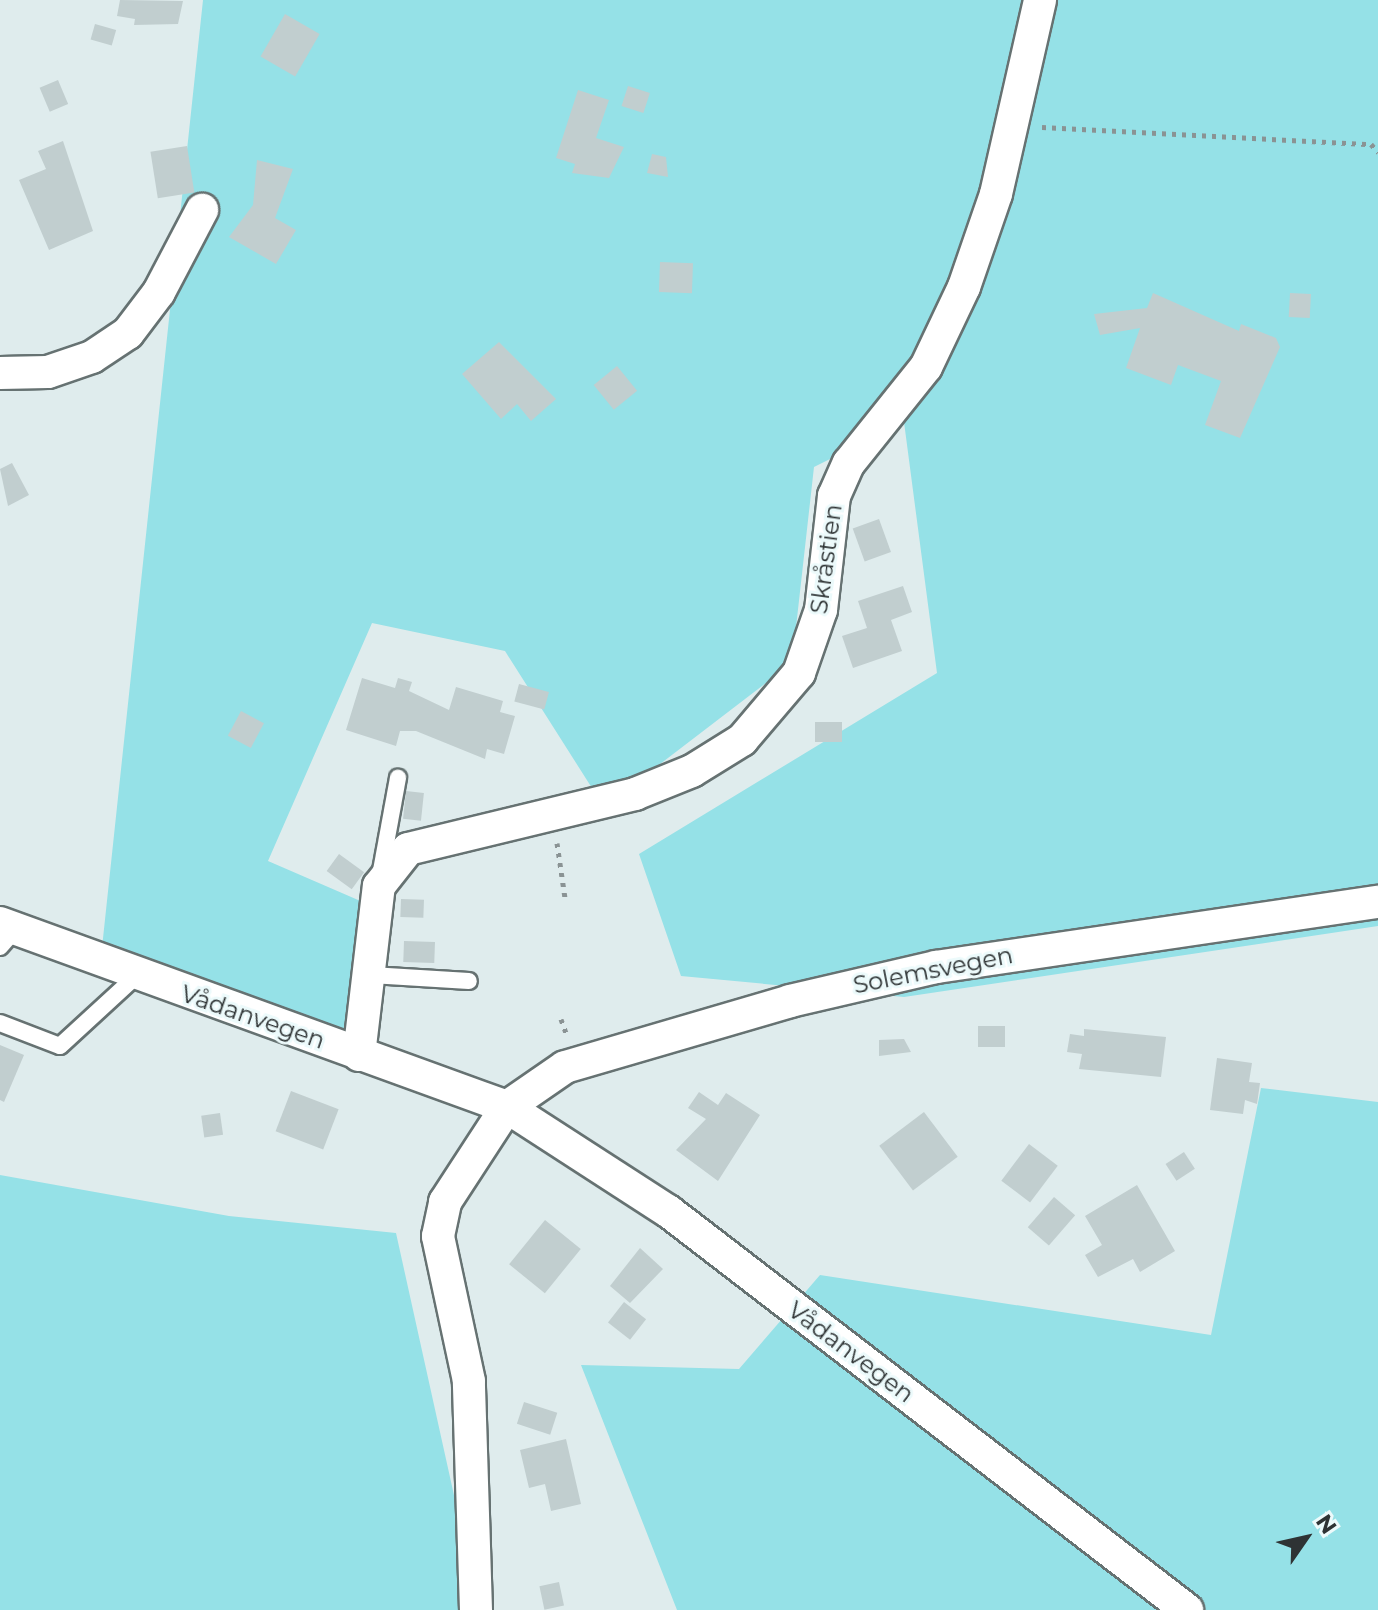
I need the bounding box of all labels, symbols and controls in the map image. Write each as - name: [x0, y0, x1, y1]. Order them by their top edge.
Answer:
- street label: Skråstien: [804, 502, 848, 616]
- street label: Solemsvegen: [851, 940, 1015, 1000]
- street label: Vådanvegen: [177, 979, 329, 1055]
- street label: Vådanvegen: [782, 1295, 920, 1409]
- north arrow: [1266, 1498, 1346, 1578]
- text: N: [1310, 1509, 1342, 1539]

